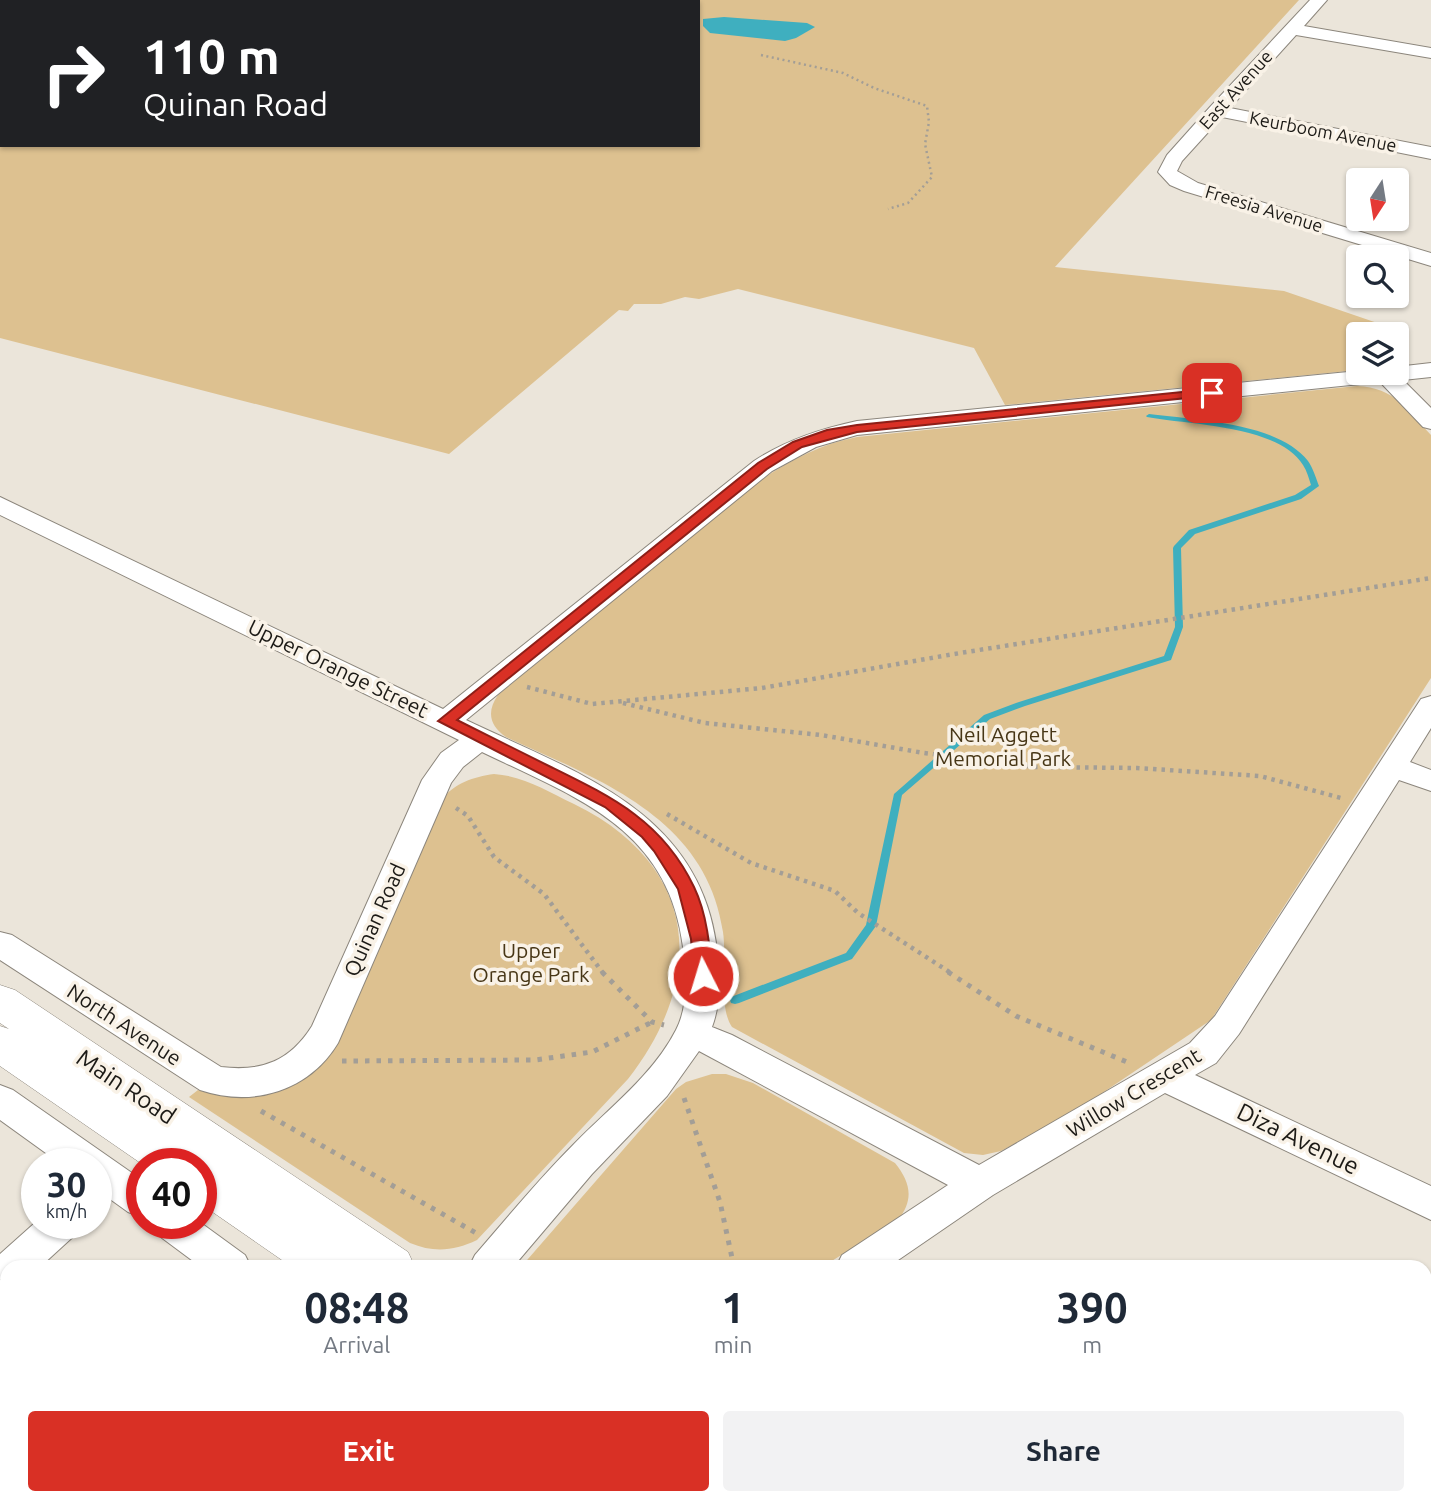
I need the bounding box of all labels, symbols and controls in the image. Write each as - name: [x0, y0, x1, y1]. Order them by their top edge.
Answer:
- icon: right: [28, 28, 119, 119]
- text: 110 m: [143, 28, 280, 83]
- street label: East Avenue: [1195, 46, 1276, 133]
- text: Quinan Road: [143, 86, 328, 122]
- street label: Keurboom Avenue: [1248, 107, 1399, 155]
- north arrow: [1346, 168, 1409, 231]
- map controls: [1346, 168, 1409, 385]
- street label: Freesia Avenue: [1203, 181, 1326, 235]
- button: search: [1346, 245, 1409, 308]
- button: layers: [1346, 322, 1409, 385]
- pin: [1182, 363, 1242, 423]
- icon: arrive: [1193, 374, 1231, 412]
- street label: Upper Orange Street: [244, 614, 432, 722]
- park label: Neil Aggett Memorial Park: [935, 722, 1071, 770]
- street label: Quinan Road: [338, 859, 410, 980]
- park label: Upper Orange Park: [472, 938, 590, 986]
- position arrow: [666, 939, 740, 1013]
- street label: North Avenue: [63, 978, 186, 1070]
- street label: Willow Crescent: [1062, 1043, 1205, 1142]
- street label: Main Road: [72, 1044, 181, 1130]
- street label: Diza Avenue: [1233, 1097, 1364, 1180]
- speed limit sign: 40: [126, 1148, 217, 1239]
- text: 30: [47, 1164, 86, 1204]
- text: km/h: [46, 1201, 87, 1221]
- text: 08:48: [304, 1284, 409, 1331]
- text: 1: [721, 1284, 745, 1331]
- text: 390: [1057, 1284, 1128, 1331]
- text: Arrival: [323, 1332, 390, 1357]
- text: min: [714, 1332, 752, 1357]
- text: m: [1082, 1332, 1102, 1357]
- button: Exit: [28, 1411, 709, 1491]
- button: Share: [723, 1411, 1404, 1491]

